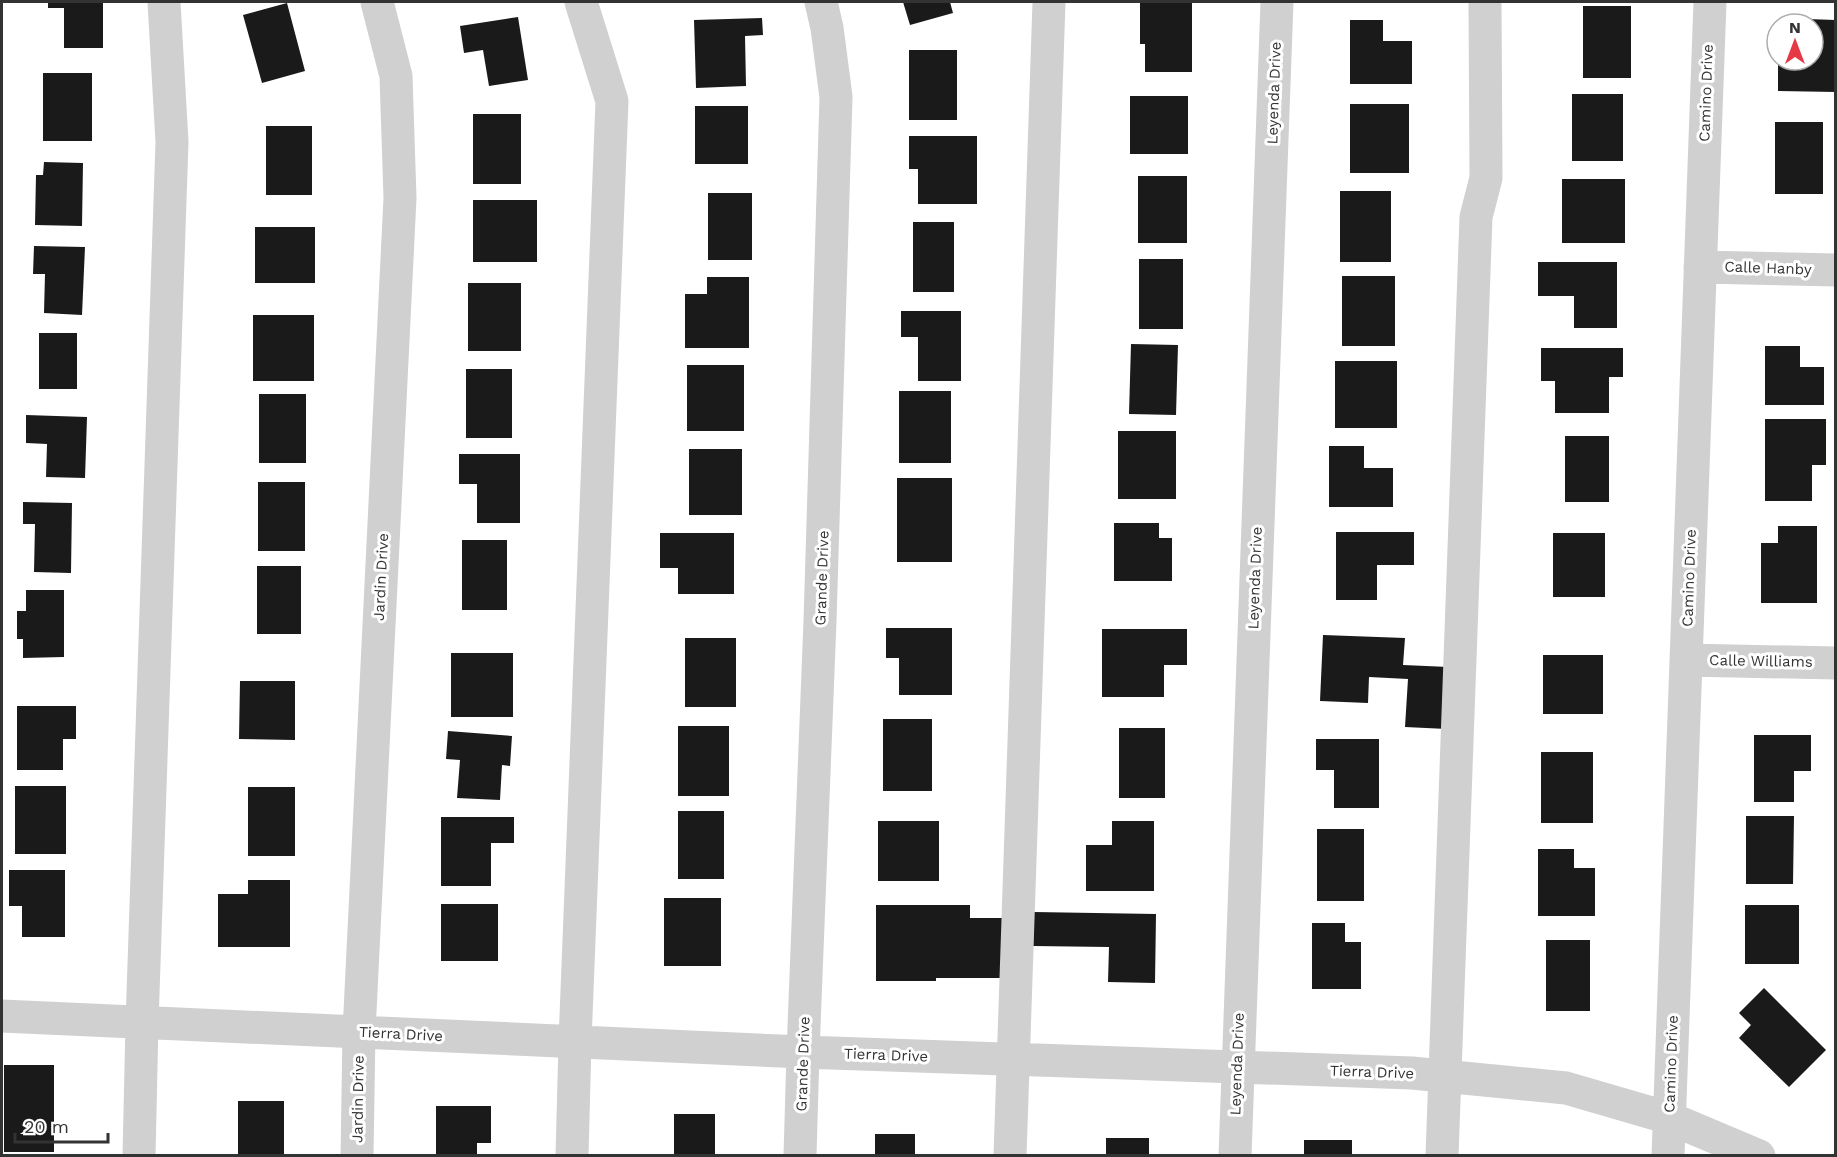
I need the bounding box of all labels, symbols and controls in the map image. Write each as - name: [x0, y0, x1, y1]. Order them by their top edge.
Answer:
- north arrow: [1765, 12, 1825, 72]
- text: N: [1789, 18, 1801, 37]
- street label: Leyenda Drive: [1263, 41, 1285, 145]
- street label: Camino Drive: [1695, 44, 1717, 142]
- street label: Calle Hanby: [1724, 257, 1812, 279]
- street label: Leyenda Drive: [1244, 526, 1266, 630]
- street label: Camino Drive: [1678, 529, 1700, 627]
- street label: Grande Drive: [811, 530, 833, 626]
- street label: Jardin Drive: [370, 533, 392, 621]
- street label: Calle Williams: [1709, 651, 1813, 671]
- street label: Leyenda Drive: [1226, 1012, 1248, 1116]
- street label: Camino Drive: [1660, 1015, 1682, 1113]
- street label: Grande Drive: [792, 1016, 814, 1112]
- street label: Tierra Drive: [359, 1023, 443, 1045]
- street label: Tierra Drive: [844, 1045, 928, 1065]
- street label: Jardin Drive: [348, 1055, 368, 1143]
- street label: Tierra Drive: [1330, 1062, 1414, 1082]
- scale bar: [15, 1106, 108, 1144]
- text: 20 m: [24, 1116, 69, 1137]

